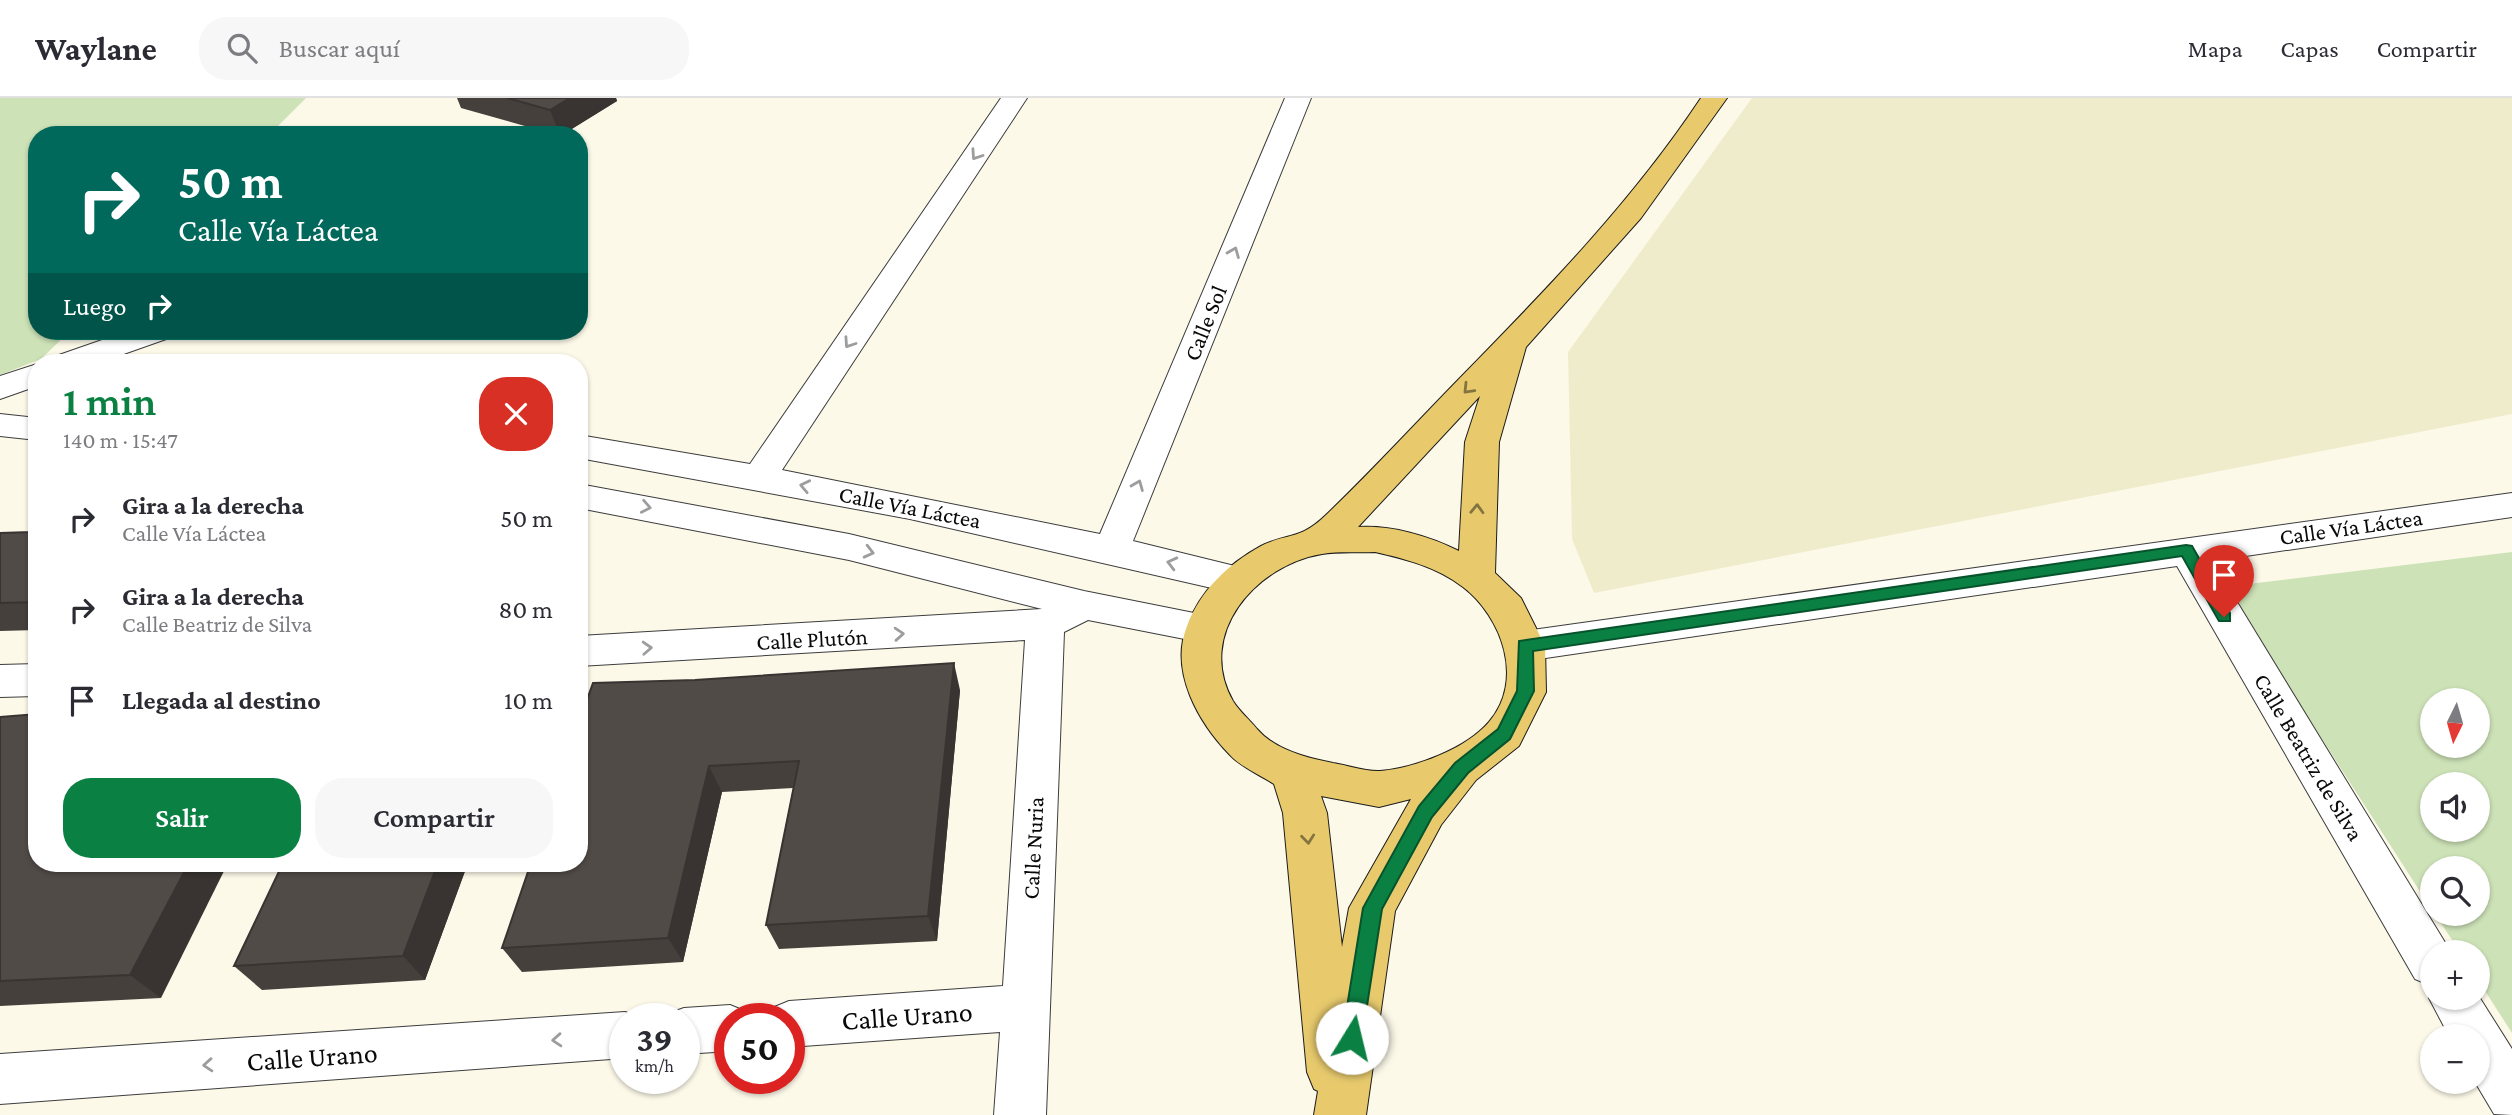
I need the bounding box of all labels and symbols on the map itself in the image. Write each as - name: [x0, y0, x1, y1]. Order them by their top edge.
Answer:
- one-way arrow: [971, 147, 984, 160]
- one-way arrow: [1226, 247, 1240, 259]
- street label: Calle Sol: [1178, 282, 1232, 364]
- one-way arrow: [845, 335, 857, 348]
- one-way arrow: [1464, 381, 1477, 394]
- one-way arrow: [799, 480, 811, 495]
- street label: Calle Vía Láctea: [837, 480, 984, 534]
- one-way arrow: [1129, 480, 1143, 492]
- one-way arrow: [640, 499, 652, 514]
- one-way arrow: [1469, 503, 1485, 513]
- street label: Calle Vía Láctea: [2278, 504, 2425, 550]
- one-way arrow: [863, 544, 875, 558]
- pin: [2194, 545, 2254, 617]
- one-way arrow: [1166, 557, 1178, 571]
- street label: Calle Plutón: [756, 623, 868, 655]
- one-way arrow: [894, 626, 905, 641]
- one-way arrow: [642, 640, 653, 655]
- street label: Calle Beatriz de Silva: [2249, 669, 2369, 846]
- north arrow: [2420, 688, 2490, 758]
- street label: Calle Nuria: [1017, 796, 1049, 900]
- one-way arrow: [1300, 834, 1315, 845]
- street label: Calle Urano: [841, 996, 973, 1036]
- position arrow: [1315, 1001, 1389, 1075]
- speed limit sign: 50: [714, 1003, 805, 1094]
- one-way arrow: [551, 1032, 562, 1047]
- street label: Calle Urano: [246, 1037, 378, 1077]
- one-way arrow: [202, 1057, 213, 1072]

